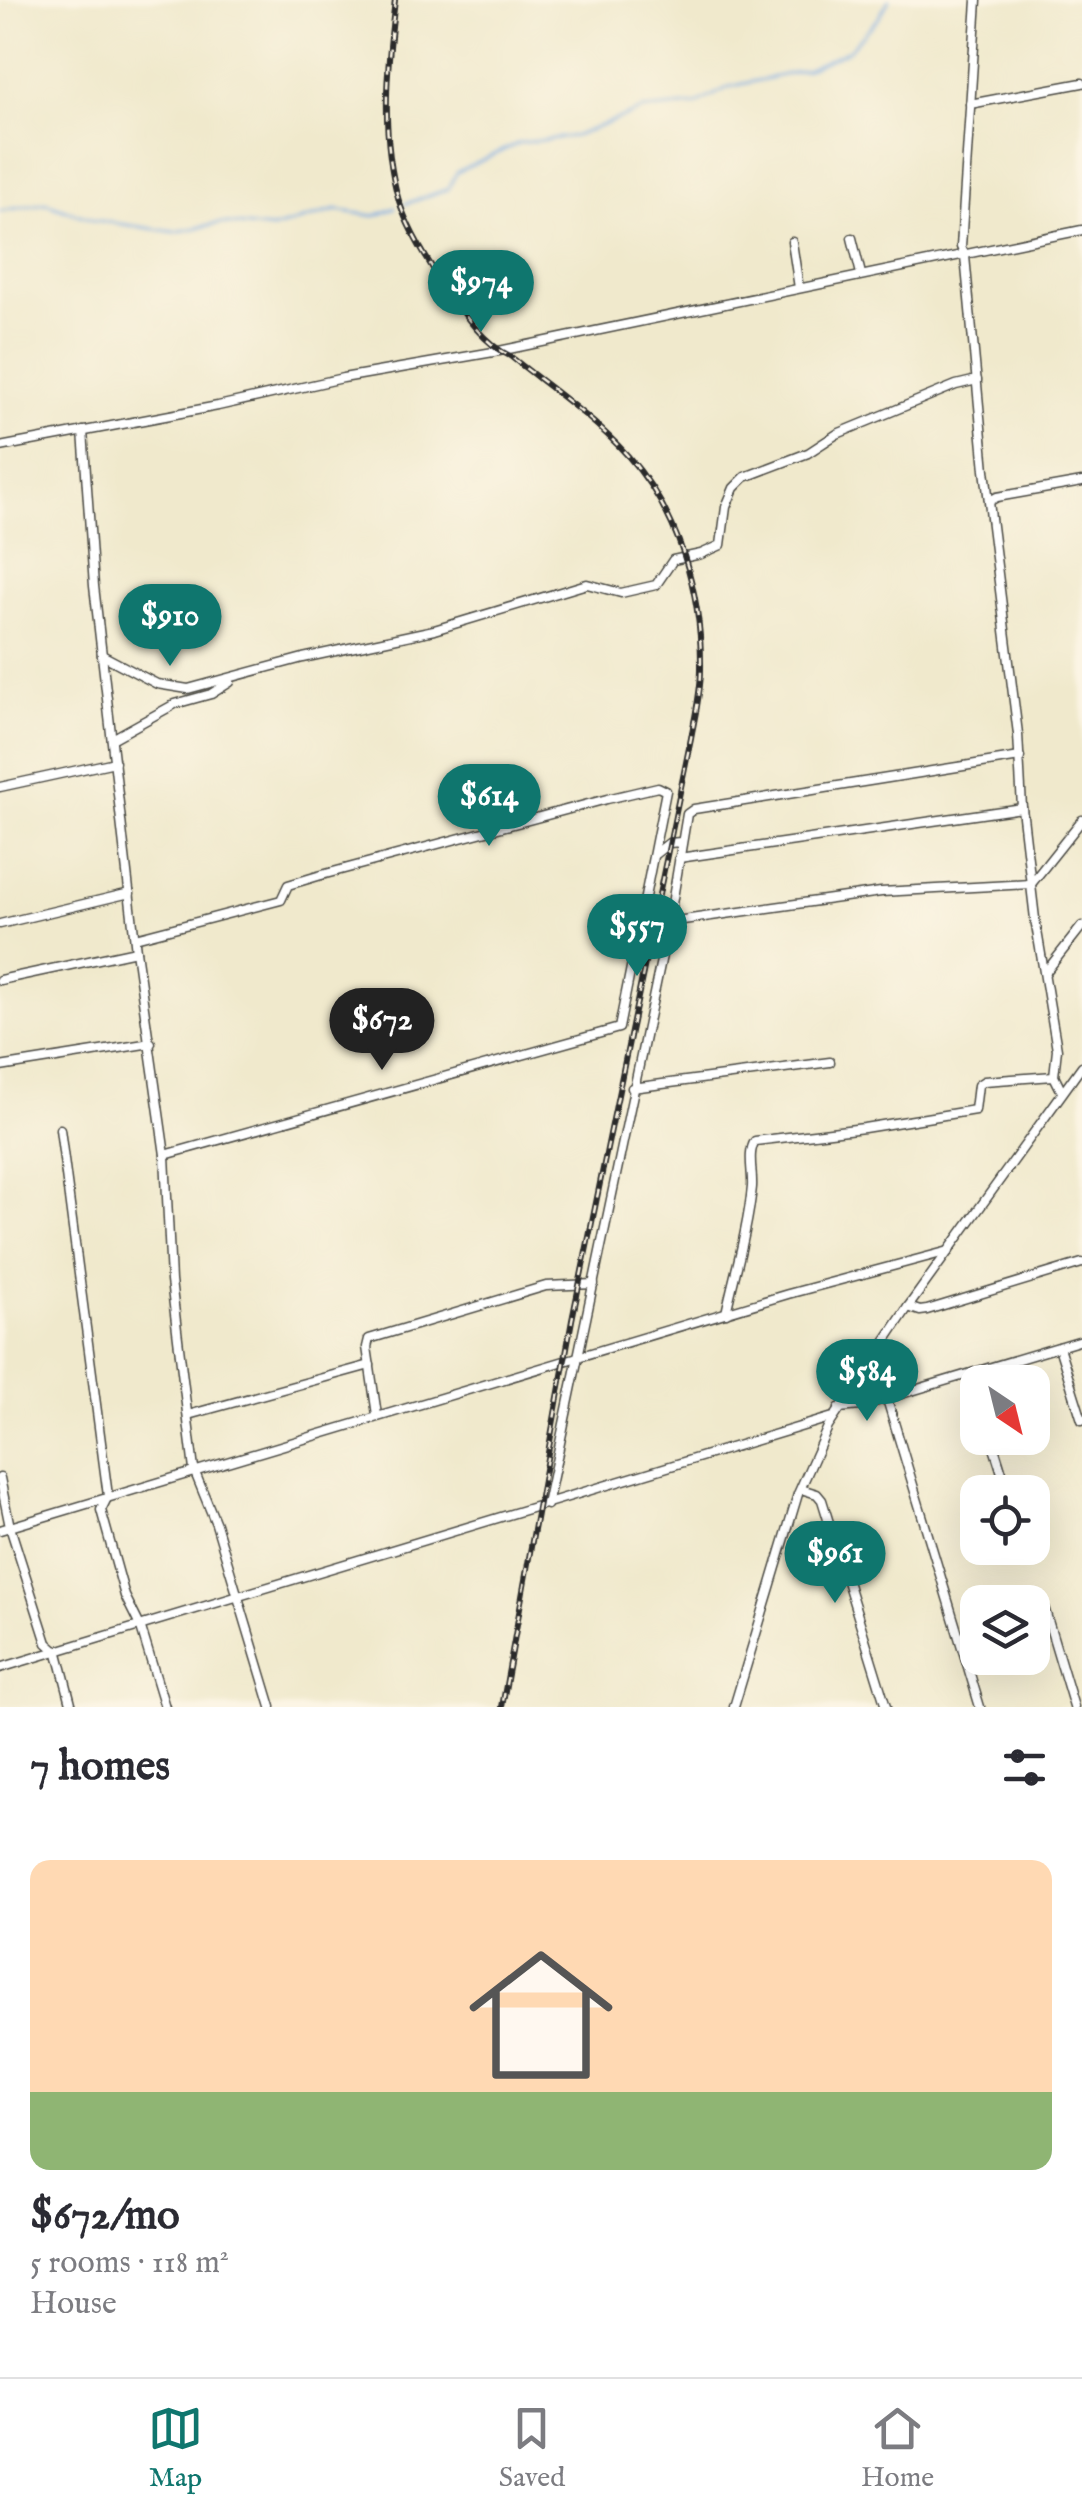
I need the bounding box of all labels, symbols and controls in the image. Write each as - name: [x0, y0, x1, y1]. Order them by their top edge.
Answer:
- pin: $974: [422, 250, 540, 335]
- text: $974: [450, 262, 512, 303]
- pin: $910: [111, 584, 229, 669]
- text: $910: [140, 596, 200, 637]
- pin: $614: [430, 764, 548, 849]
- text: $614: [460, 776, 518, 817]
- pin: $557: [578, 894, 696, 979]
- text: $557: [609, 906, 665, 947]
- pin: $672: [323, 988, 441, 1073]
- text: $672: [351, 1000, 413, 1041]
- pin: $584: [808, 1339, 926, 1424]
- text: $584: [838, 1351, 896, 1392]
- north arrow: [960, 1365, 1050, 1455]
- map controls: [960, 1365, 1050, 1675]
- button: locate: [960, 1475, 1050, 1565]
- pin: $961: [776, 1521, 894, 1606]
- text: $961: [807, 1533, 863, 1574]
- button: layers: [960, 1585, 1050, 1675]
- icon: filters: [997, 1740, 1052, 1795]
- text: 7 homes: [30, 1741, 170, 1794]
- icon: home: [451, 1925, 631, 2105]
- text: $672/mo: [30, 2190, 180, 2243]
- text: 5 rooms · 118 m²: [30, 2243, 229, 2284]
- text: House: [30, 2284, 117, 2325]
- tab: Map: [148, 2401, 203, 2496]
- tab: Saved: [499, 2401, 565, 2496]
- tab: Home: [861, 2401, 934, 2496]

